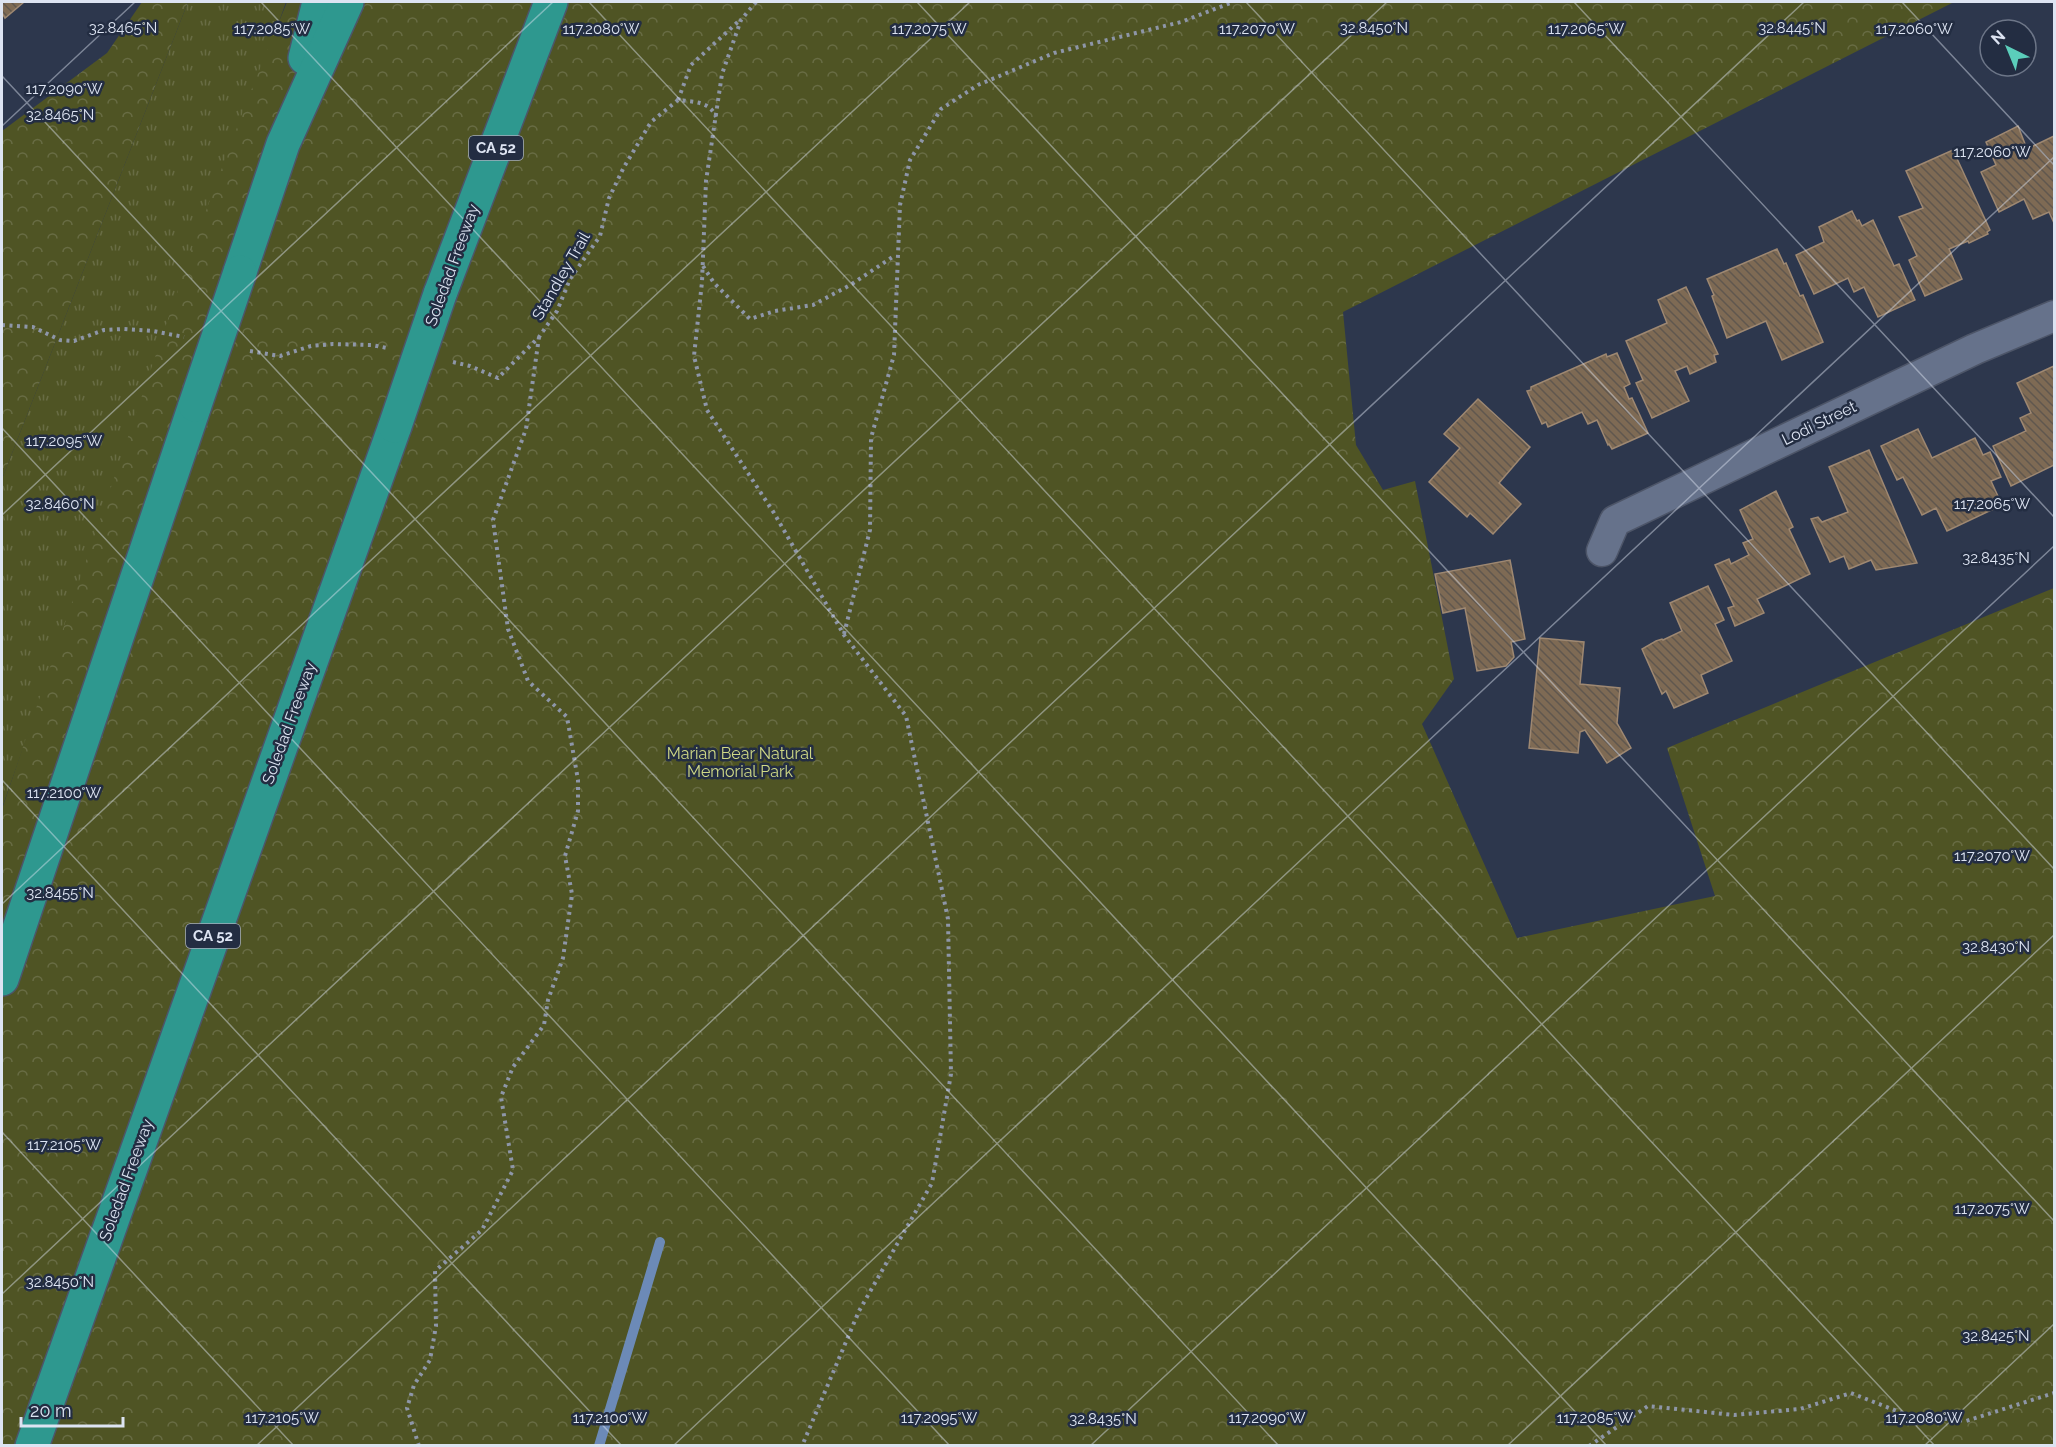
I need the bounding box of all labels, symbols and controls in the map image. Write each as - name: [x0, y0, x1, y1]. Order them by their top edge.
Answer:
- north arrow: [1978, 18, 2038, 78]
- text: 32.8465°N: [89, 19, 157, 37]
- text: 32.8450°N: [1340, 19, 1408, 37]
- text: 32.8445°N: [1758, 19, 1826, 37]
- text: 117.2085°W: [234, 20, 311, 38]
- text: 117.2080°W: [562, 20, 640, 38]
- text: 117.2075°W: [891, 20, 967, 38]
- text: 117.2070°W: [1219, 20, 1295, 38]
- text: 117.2065°W: [1548, 20, 1625, 38]
- text: 117.2060°W: [1875, 20, 1953, 38]
- text: N: [1987, 26, 2009, 49]
- text: 117.2090°W: [26, 80, 103, 98]
- text: 32.8465°N: [26, 106, 94, 124]
- road number: CA 52: [469, 136, 523, 160]
- text: 117.2060°W: [1953, 143, 2031, 161]
- street label: Soledad Freeway: [421, 201, 483, 329]
- street label: Standley Trail: [528, 228, 594, 324]
- street label: Lodi Street: [1779, 397, 1860, 449]
- text: 117.2095°W: [26, 432, 102, 450]
- text: 32.8460°N: [25, 495, 95, 513]
- text: 117.2065°W: [1954, 495, 2031, 513]
- text: 32.8435°N: [1962, 549, 2030, 567]
- street label: Soledad Freeway: [258, 659, 320, 787]
- park label: Marian Bear Natural Memorial Park: [667, 744, 814, 781]
- text: 117.2100°W: [27, 784, 102, 802]
- text: 117.2070°W: [1954, 847, 2030, 865]
- text: 32.8455°N: [26, 884, 94, 902]
- road number: CA 52: [186, 924, 240, 948]
- text: 32.8430°N: [1962, 938, 2030, 956]
- street label: Soledad Freeway: [95, 1116, 157, 1244]
- text: 117.2105°W: [27, 1136, 101, 1154]
- text: 117.2075°W: [1954, 1200, 2030, 1218]
- text: 32.8450°N: [26, 1273, 94, 1291]
- text: 32.8425°N: [1962, 1327, 2030, 1345]
- scale bar: [21, 1390, 123, 1428]
- text: 20 m: [30, 1400, 72, 1421]
- text: 117.2105°W: [245, 1409, 319, 1427]
- text: 117.2100°W: [573, 1409, 648, 1427]
- text: 117.2095°W: [901, 1409, 977, 1427]
- text: 117.2090°W: [1229, 1409, 1306, 1427]
- text: 117.2085°W: [1557, 1409, 1634, 1427]
- text: 117.2080°W: [1885, 1409, 1963, 1427]
- text: 32.8435°N: [1069, 1410, 1137, 1428]

